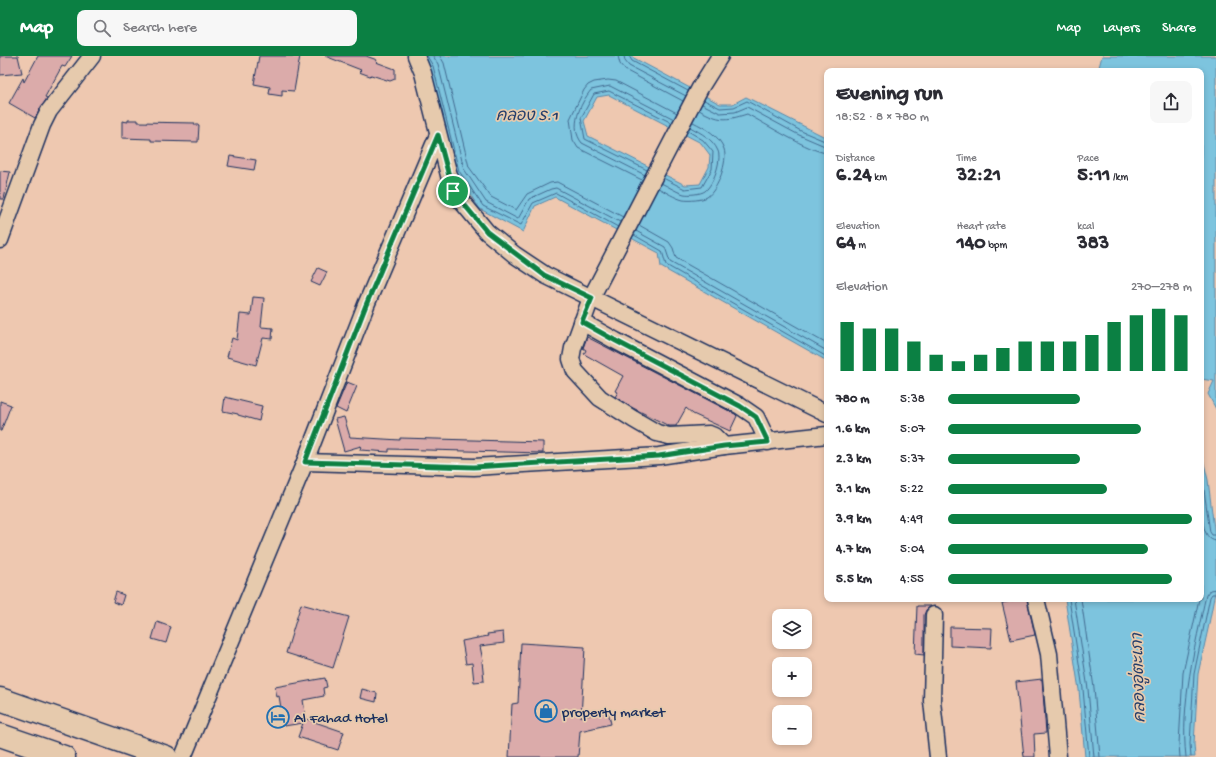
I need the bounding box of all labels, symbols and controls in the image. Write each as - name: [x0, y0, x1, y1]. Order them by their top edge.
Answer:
- search box: [77, 10, 357, 46]
- text: Map: [20, 17, 53, 40]
- icon: search: [91, 17, 113, 39]
- text: Search here: [123, 19, 197, 37]
- text: Map: [1057, 20, 1081, 37]
- text: Layers: [1103, 20, 1140, 37]
- text: Share: [1162, 20, 1196, 37]
- button: share: [1150, 81, 1192, 123]
- text: Evening run: [836, 82, 943, 108]
- water label: คลอง ร.1: [496, 108, 559, 127]
- text: 18:52 · 8 × 780 m: [836, 110, 929, 125]
- text: Distance: [836, 153, 875, 165]
- text: Time: [957, 153, 977, 165]
- text: Pace: [1077, 153, 1099, 165]
- text: 6.24: [836, 165, 872, 188]
- text: 32:21: [957, 165, 1001, 188]
- text: 5:11: [1077, 165, 1110, 188]
- text: km: [872, 172, 887, 184]
- text: /km: [1110, 172, 1128, 184]
- pin: [436, 174, 470, 208]
- icon: arrive: [442, 180, 464, 202]
- text: Elevation: [836, 221, 880, 233]
- text: Heart rate: [957, 221, 1006, 233]
- text: kcal: [1077, 221, 1095, 233]
- text: 64: [836, 233, 856, 256]
- text: 140: [957, 233, 986, 256]
- text: 383: [1077, 233, 1109, 256]
- text: m: [856, 240, 866, 252]
- text: bpm: [986, 240, 1007, 252]
- text: Elevation: [836, 280, 888, 295]
- text: 270–278 m: [1131, 280, 1192, 295]
- text: 780 m: [836, 392, 870, 407]
- text: 5:38: [900, 392, 925, 407]
- text: 1.6 km: [836, 422, 870, 437]
- text: 5:07: [900, 422, 925, 437]
- text: 2.3 km: [836, 452, 871, 467]
- text: 5:37: [900, 452, 924, 467]
- text: 3.1 km: [836, 482, 870, 497]
- text: 5:22: [900, 482, 924, 497]
- text: 3.9 km: [836, 512, 871, 527]
- text: 4:49: [900, 512, 923, 527]
- text: 4.7 km: [836, 542, 871, 557]
- text: 5:04: [900, 542, 924, 557]
- text: 5.5 km: [836, 572, 872, 587]
- text: 4:55: [900, 572, 924, 587]
- map controls: [772, 609, 812, 745]
- button: layers: [772, 609, 812, 649]
- water label: คลองอู่ตะเภา: [1125, 632, 1152, 723]
- button: +: [772, 657, 812, 697]
- shop icon: property market: [533, 698, 559, 724]
- hotel icon: Al Fahad Hotel: [265, 704, 291, 730]
- place label: property market: [561, 704, 667, 722]
- button: −: [772, 705, 812, 745]
- place label: Al Fahad Hotel: [294, 710, 388, 728]

